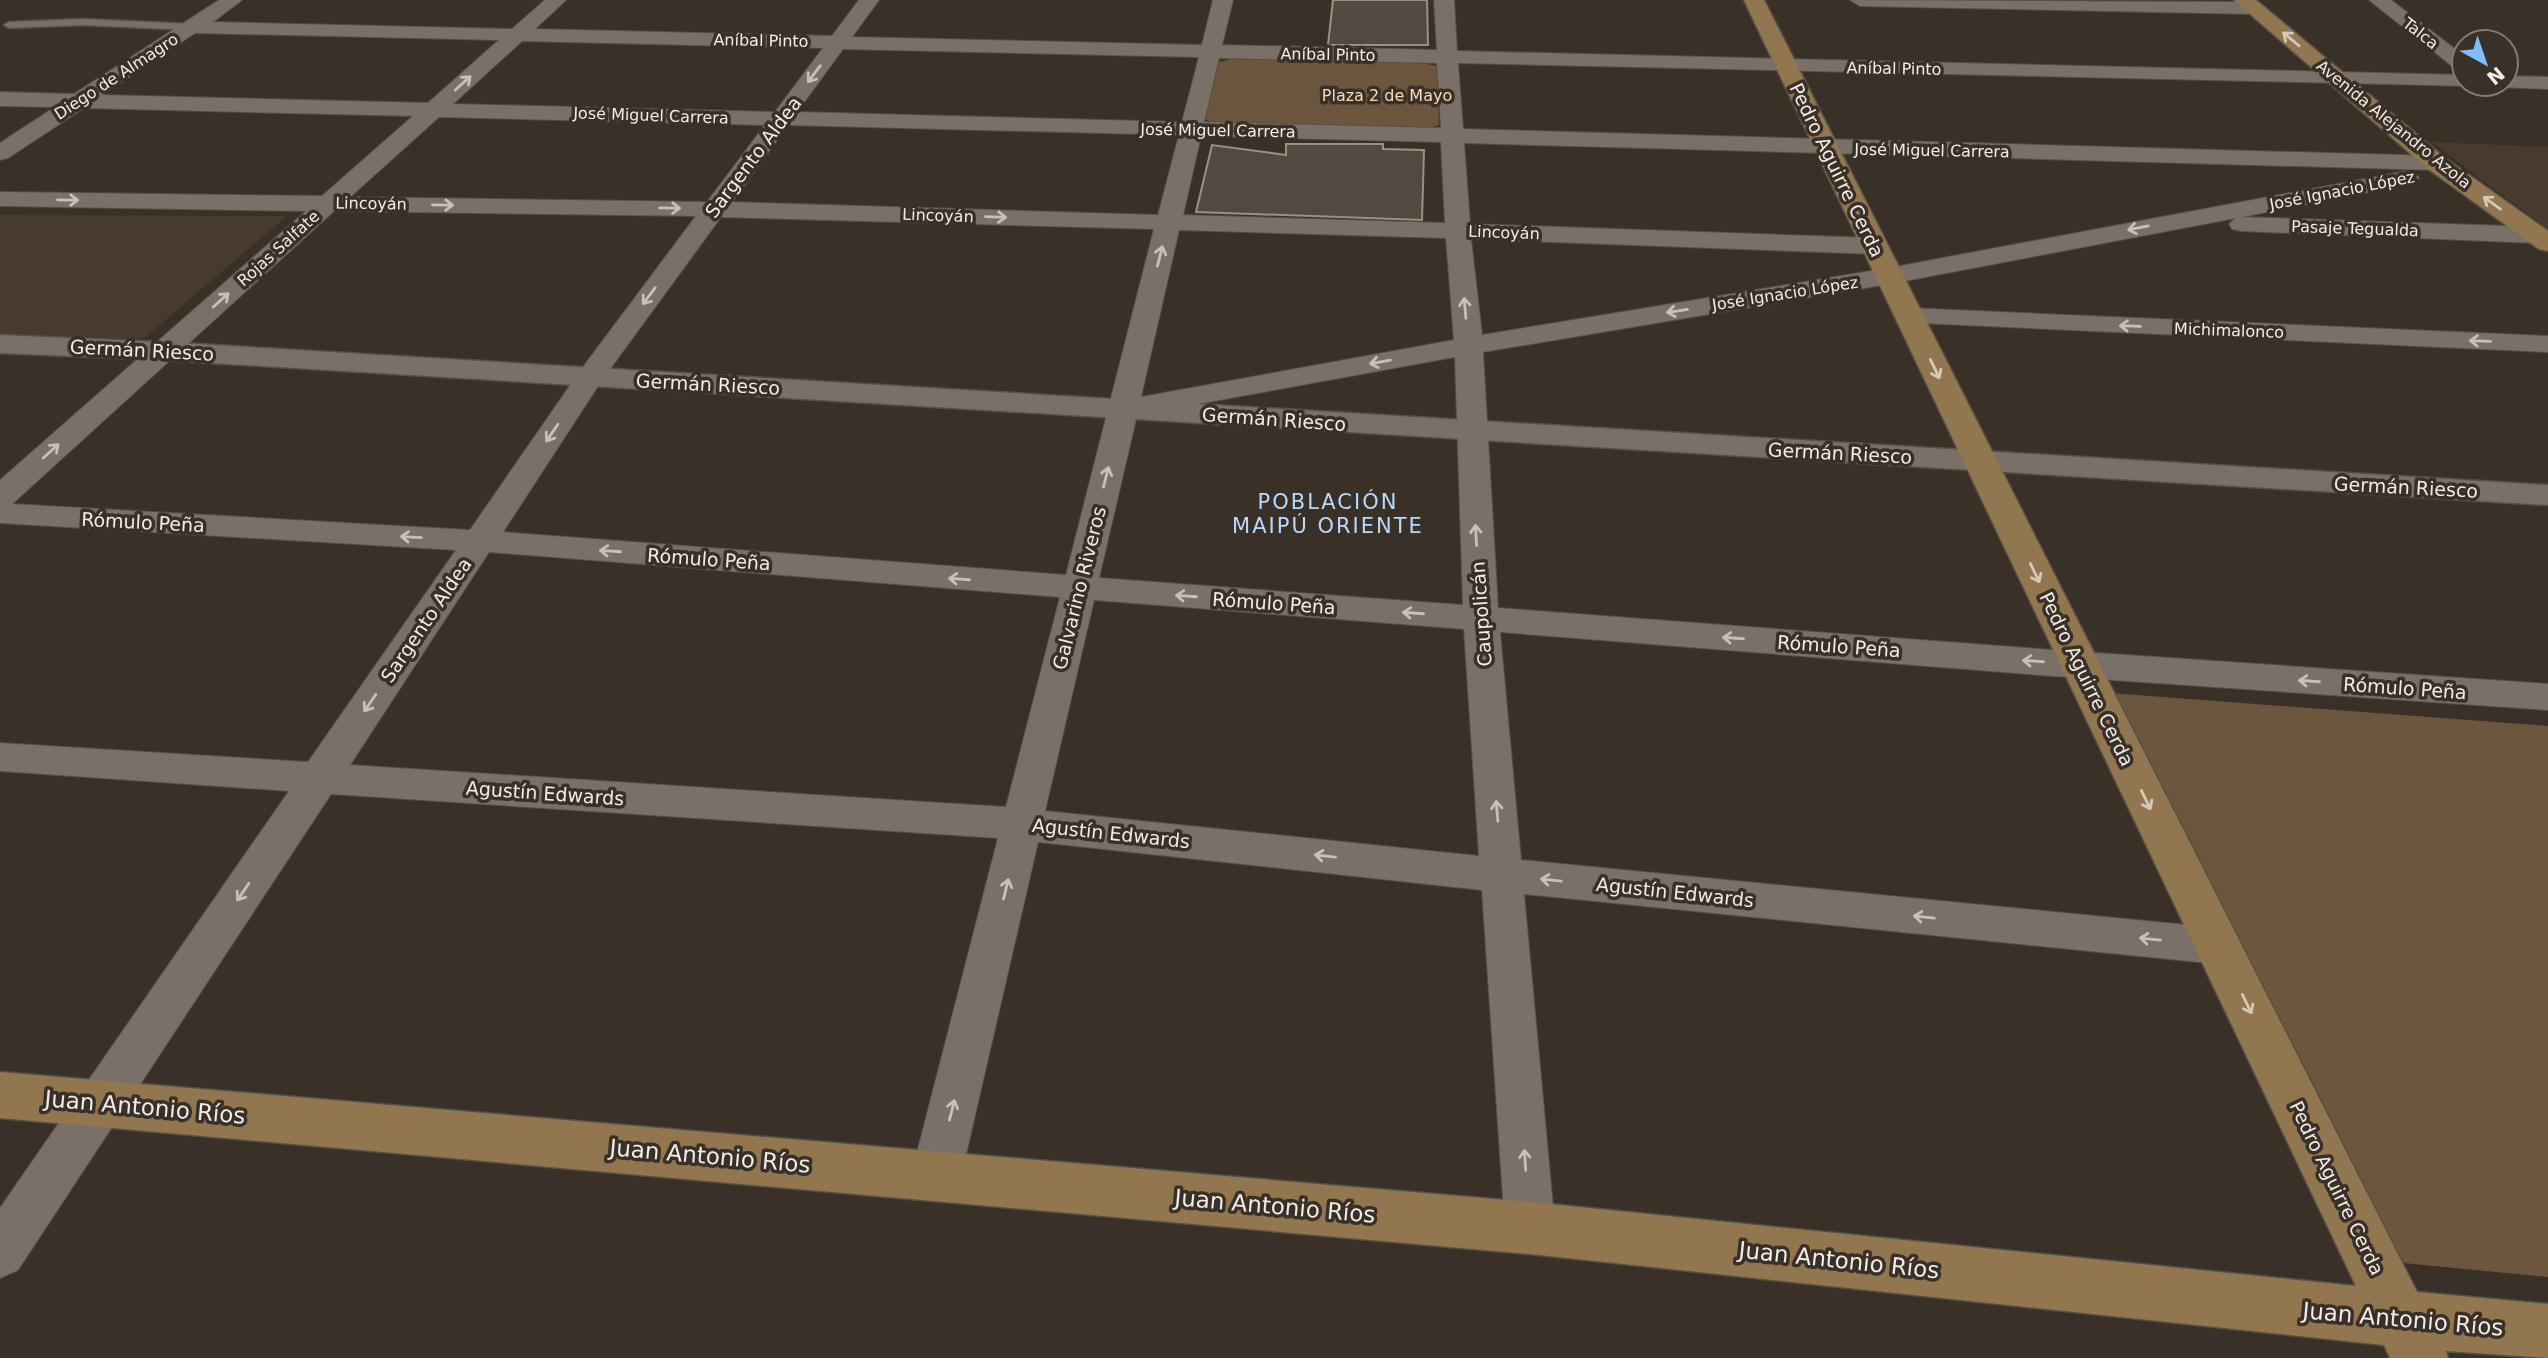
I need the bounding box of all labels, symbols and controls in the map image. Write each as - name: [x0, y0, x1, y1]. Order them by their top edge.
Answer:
- street label: Talca: [2398, 13, 2442, 53]
- north arrow: [2450, 28, 2520, 98]
- street label: Diego de Almagro: [51, 29, 182, 124]
- street label: Aníbal Pinto: [713, 30, 809, 51]
- one-way arrow: [2282, 31, 2300, 47]
- street label: Aníbal Pinto: [1280, 44, 1376, 65]
- street label: Avenida Alejandro Azola: [2313, 56, 2475, 193]
- street label: Aníbal Pinto: [1846, 58, 1942, 79]
- text: N: [2483, 62, 2509, 90]
- one-way arrow: [807, 65, 822, 84]
- one-way arrow: [454, 74, 471, 91]
- street label: Pedro Aguirre Cerda: [1785, 79, 1889, 261]
- park label: Plaza 2 de Mayo: [1322, 86, 1452, 105]
- street label: Sargento Aldea: [700, 92, 806, 222]
- street label: José Miguel Carrera: [572, 103, 729, 128]
- street label: José Miguel Carrera: [1139, 120, 1296, 141]
- street label: José Miguel Carrera: [1853, 140, 2010, 161]
- street label: José Ignacio López: [2267, 167, 2416, 214]
- one-way arrow: [56, 193, 79, 207]
- street label: Lincoyán: [335, 193, 407, 214]
- one-way arrow: [2483, 196, 2502, 210]
- one-way arrow: [431, 198, 454, 211]
- one-way arrow: [658, 202, 681, 215]
- street label: Lincoyán: [902, 205, 974, 226]
- street label: Rojas Salfate: [233, 207, 323, 290]
- one-way arrow: [984, 210, 1007, 223]
- street label: Pasaje Tegualda: [2291, 217, 2419, 240]
- street label: Lincoyán: [1468, 222, 1540, 243]
- one-way arrow: [2127, 222, 2150, 236]
- one-way arrow: [1154, 245, 1167, 268]
- street label: José Ignacio López: [1710, 273, 1859, 315]
- one-way arrow: [642, 287, 657, 305]
- one-way arrow: [211, 292, 229, 308]
- one-way arrow: [1458, 297, 1471, 320]
- one-way arrow: [1666, 305, 1689, 318]
- one-way arrow: [2119, 319, 2142, 332]
- street label: Michimalonco: [2174, 319, 2284, 342]
- one-way arrow: [2469, 334, 2492, 347]
- street label: Germán Riesco: [69, 335, 215, 365]
- one-way arrow: [1369, 356, 1392, 369]
- one-way arrow: [1929, 358, 1943, 379]
- street label: Germán Riesco: [635, 369, 781, 399]
- street label: Germán Riesco: [1201, 403, 1347, 435]
- one-way arrow: [544, 423, 559, 442]
- street label: Germán Riesco: [1767, 438, 1913, 468]
- one-way arrow: [42, 443, 60, 459]
- one-way arrow: [1100, 466, 1113, 489]
- street label: Germán Riesco: [2333, 472, 2479, 502]
- district label: POBLACIÓN MAIPÚ ORIENTE: [1232, 489, 1424, 538]
- street label: Galvarino Riveros: [1048, 504, 1110, 672]
- street label: Rómulo Peña: [81, 508, 205, 536]
- one-way arrow: [1470, 524, 1483, 547]
- one-way arrow: [400, 530, 423, 543]
- one-way arrow: [599, 544, 622, 557]
- street label: Rómulo Peña: [647, 544, 771, 574]
- street label: Sargento Aldea: [376, 553, 476, 687]
- street label: Caupolicán: [1466, 561, 1496, 667]
- one-way arrow: [2029, 562, 2043, 583]
- one-way arrow: [948, 572, 971, 585]
- street label: Rómulo Peña: [1212, 588, 1336, 618]
- street label: Pedro Aguirre Cerda: [2035, 588, 2139, 770]
- one-way arrow: [1175, 589, 1198, 602]
- one-way arrow: [1402, 606, 1424, 619]
- one-way arrow: [1722, 631, 1745, 644]
- street label: Rómulo Peña: [1777, 631, 1901, 661]
- one-way arrow: [2022, 654, 2045, 667]
- street label: Rómulo Peña: [2343, 673, 2467, 703]
- one-way arrow: [2298, 674, 2321, 687]
- one-way arrow: [363, 693, 377, 712]
- street label: Agustín Edwards: [465, 776, 625, 810]
- one-way arrow: [2140, 789, 2154, 810]
- one-way arrow: [1490, 800, 1503, 823]
- street label: Agustín Edwards: [1031, 814, 1191, 852]
- one-way arrow: [1314, 850, 1337, 863]
- one-way arrow: [1541, 873, 1563, 886]
- street label: Agustín Edwards: [1595, 873, 1755, 911]
- one-way arrow: [1000, 878, 1013, 901]
- one-way arrow: [235, 882, 250, 901]
- one-way arrow: [1913, 910, 1936, 923]
- one-way arrow: [2140, 933, 2162, 946]
- one-way arrow: [2240, 993, 2254, 1014]
- street label: Juan Antonio Ríos: [41, 1085, 247, 1129]
- street label: Pedro Aguirre Cerda: [2285, 1097, 2389, 1279]
- one-way arrow: [946, 1099, 959, 1122]
- street label: Juan Antonio Ríos: [606, 1134, 812, 1178]
- one-way arrow: [1518, 1149, 1531, 1172]
- street label: Juan Antonio Ríos: [1171, 1184, 1377, 1228]
- street label: Juan Antonio Ríos: [1735, 1236, 1941, 1283]
- street label: Juan Antonio Ríos: [2299, 1297, 2505, 1341]

